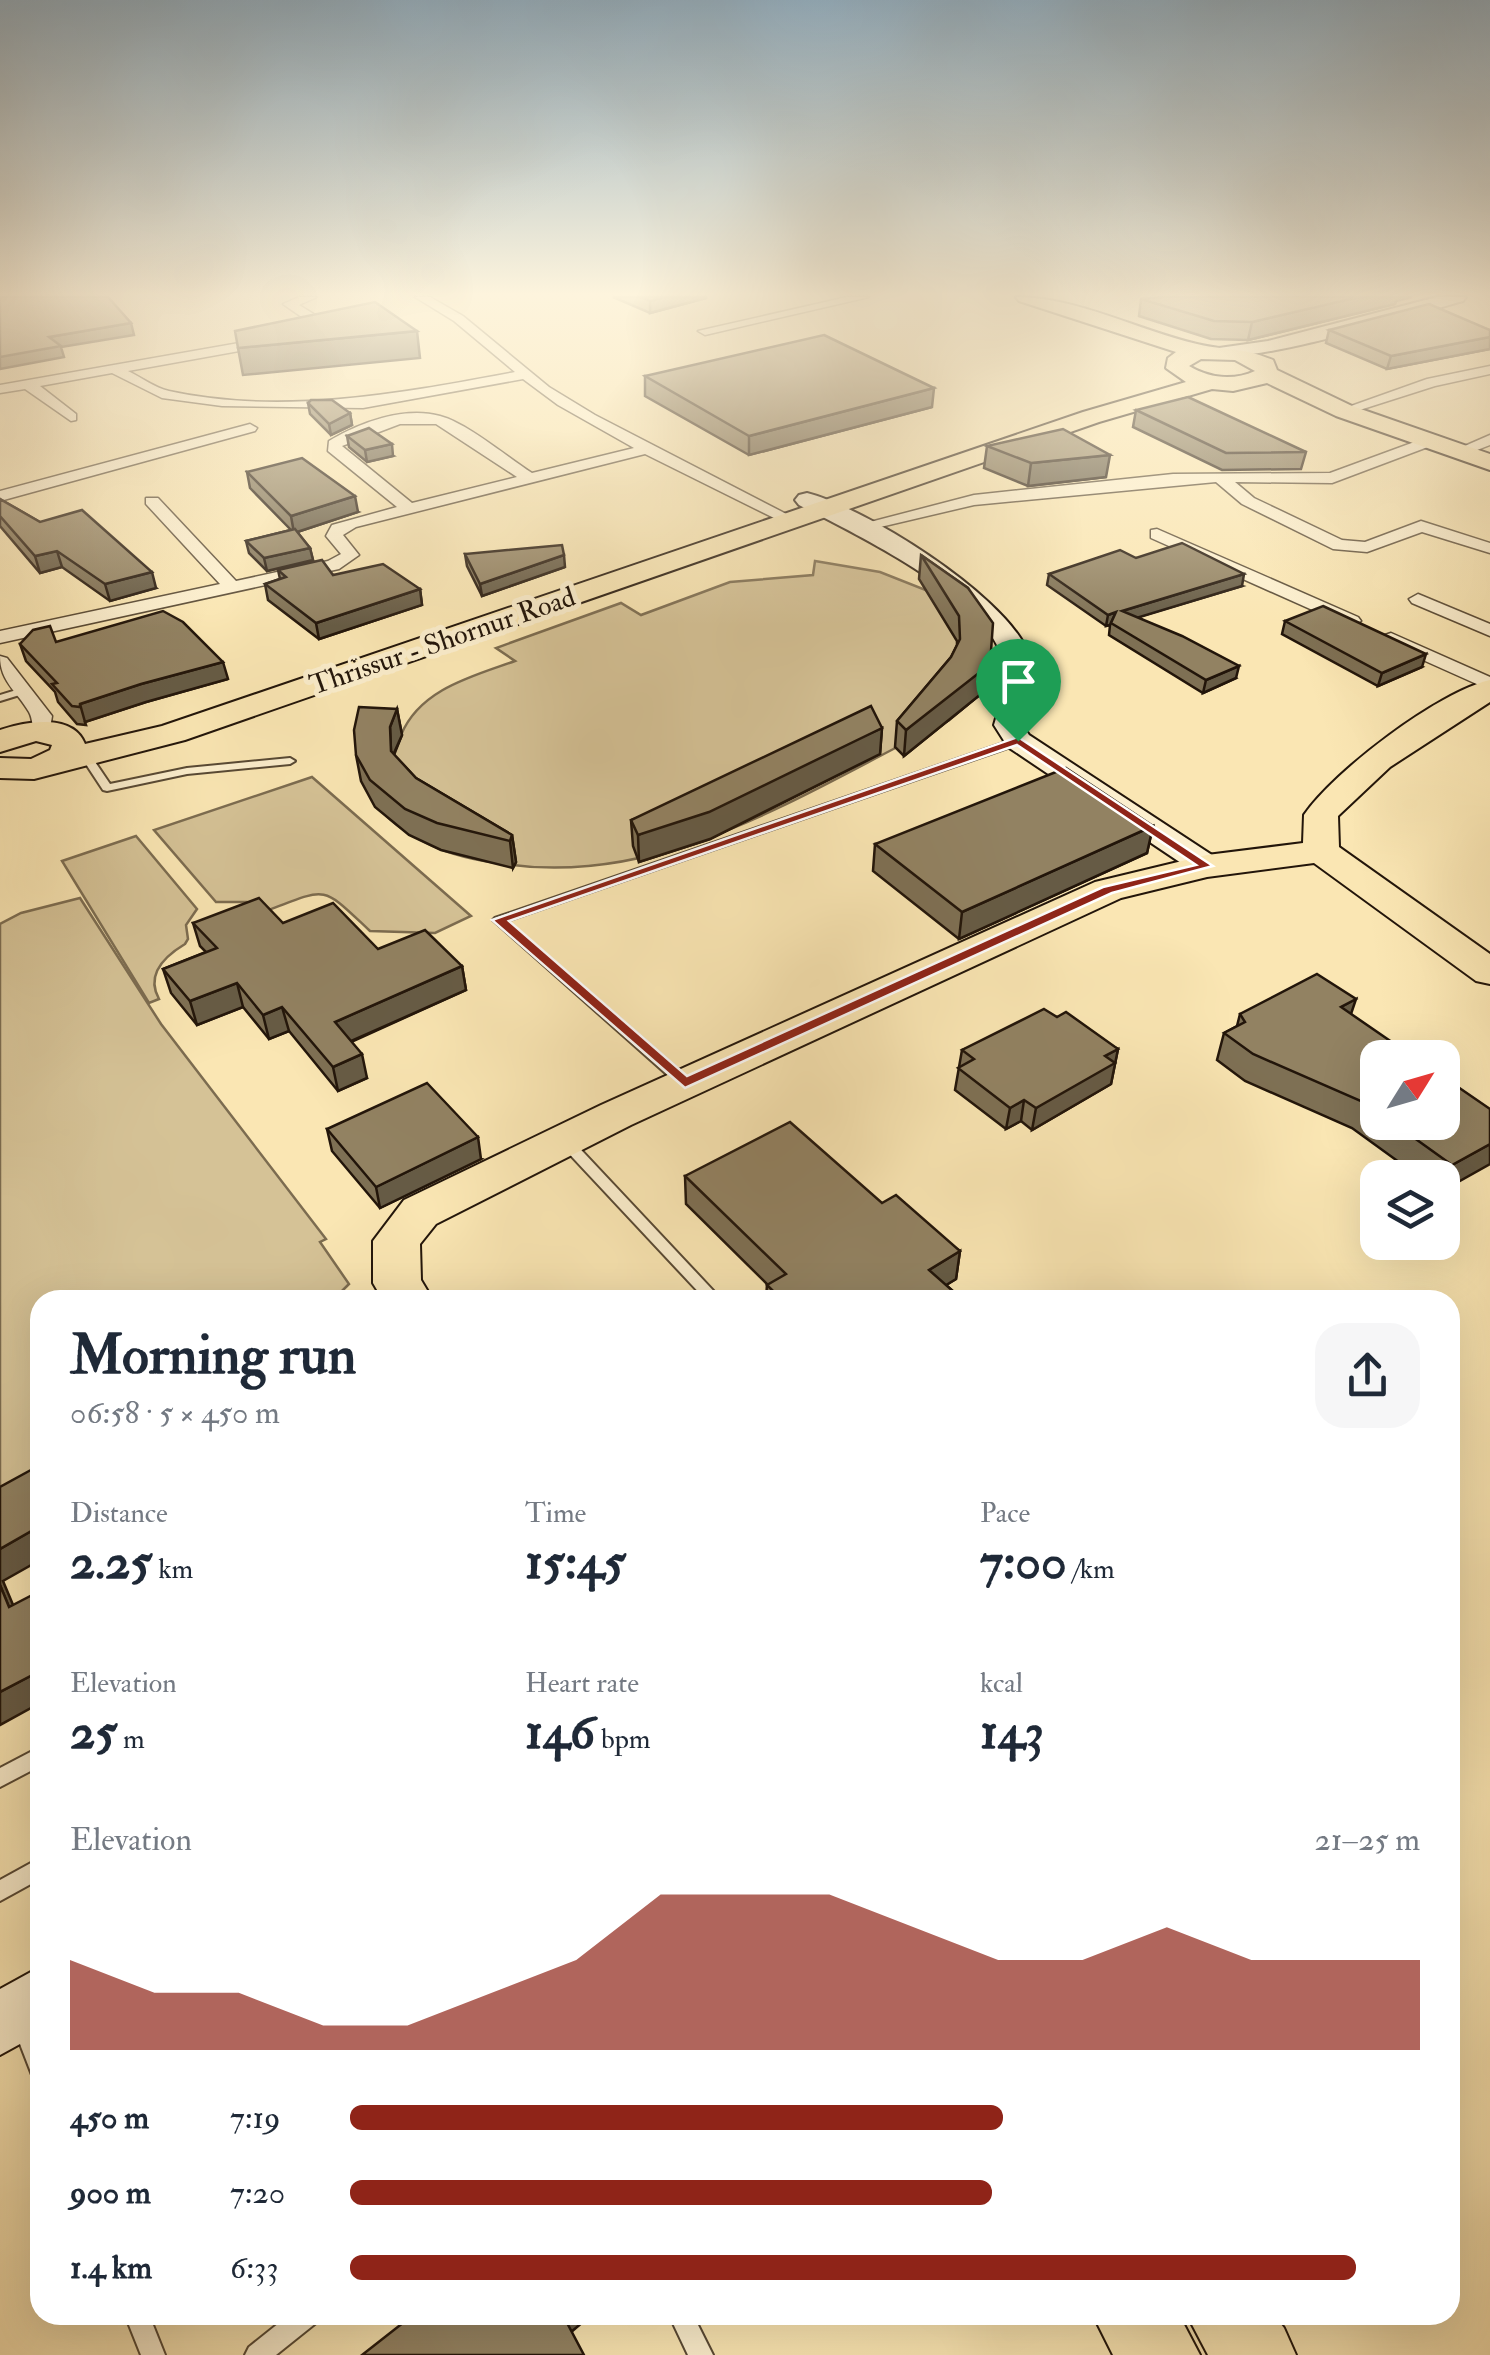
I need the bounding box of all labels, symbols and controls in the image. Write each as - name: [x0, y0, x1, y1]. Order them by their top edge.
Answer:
- street label: Thrissur - Shornur Road: [305, 579, 580, 703]
- pin: [976, 639, 1061, 742]
- icon: arrive: [991, 654, 1046, 709]
- north arrow: [1360, 1040, 1460, 1140]
- map controls: [1360, 1040, 1460, 1260]
- button: layers: [1360, 1160, 1460, 1260]
- text: Morning run: [70, 1321, 356, 1390]
- button: share: [1315, 1323, 1420, 1428]
- text: 06:58 · 5 × 450 m: [70, 1393, 280, 1433]
- text: Distance: [70, 1496, 168, 1531]
- text: Time: [525, 1496, 586, 1531]
- text: Pace: [980, 1496, 1030, 1531]
- text: 2.25: [70, 1531, 152, 1594]
- text: 15:45: [525, 1531, 626, 1594]
- text: 7:00: [980, 1531, 1067, 1594]
- text: km: [152, 1552, 193, 1587]
- text: /km: [1067, 1552, 1115, 1587]
- text: Elevation: [70, 1666, 177, 1701]
- text: Heart rate: [525, 1666, 639, 1701]
- text: kcal: [980, 1666, 1023, 1701]
- text: 25: [70, 1701, 117, 1764]
- text: 146: [525, 1701, 595, 1764]
- text: 143: [980, 1701, 1044, 1764]
- text: m: [117, 1722, 145, 1757]
- text: bpm: [595, 1722, 651, 1757]
- text: Elevation: [70, 1820, 192, 1860]
- text: 21–25 m: [1314, 1820, 1420, 1860]
- text: 450 m: [70, 2098, 149, 2138]
- text: 7:19: [230, 2098, 280, 2138]
- text: 900 m: [70, 2173, 151, 2213]
- text: 7:20: [230, 2173, 285, 2213]
- text: 1.4 km: [70, 2248, 152, 2288]
- text: 6:33: [230, 2248, 279, 2288]

